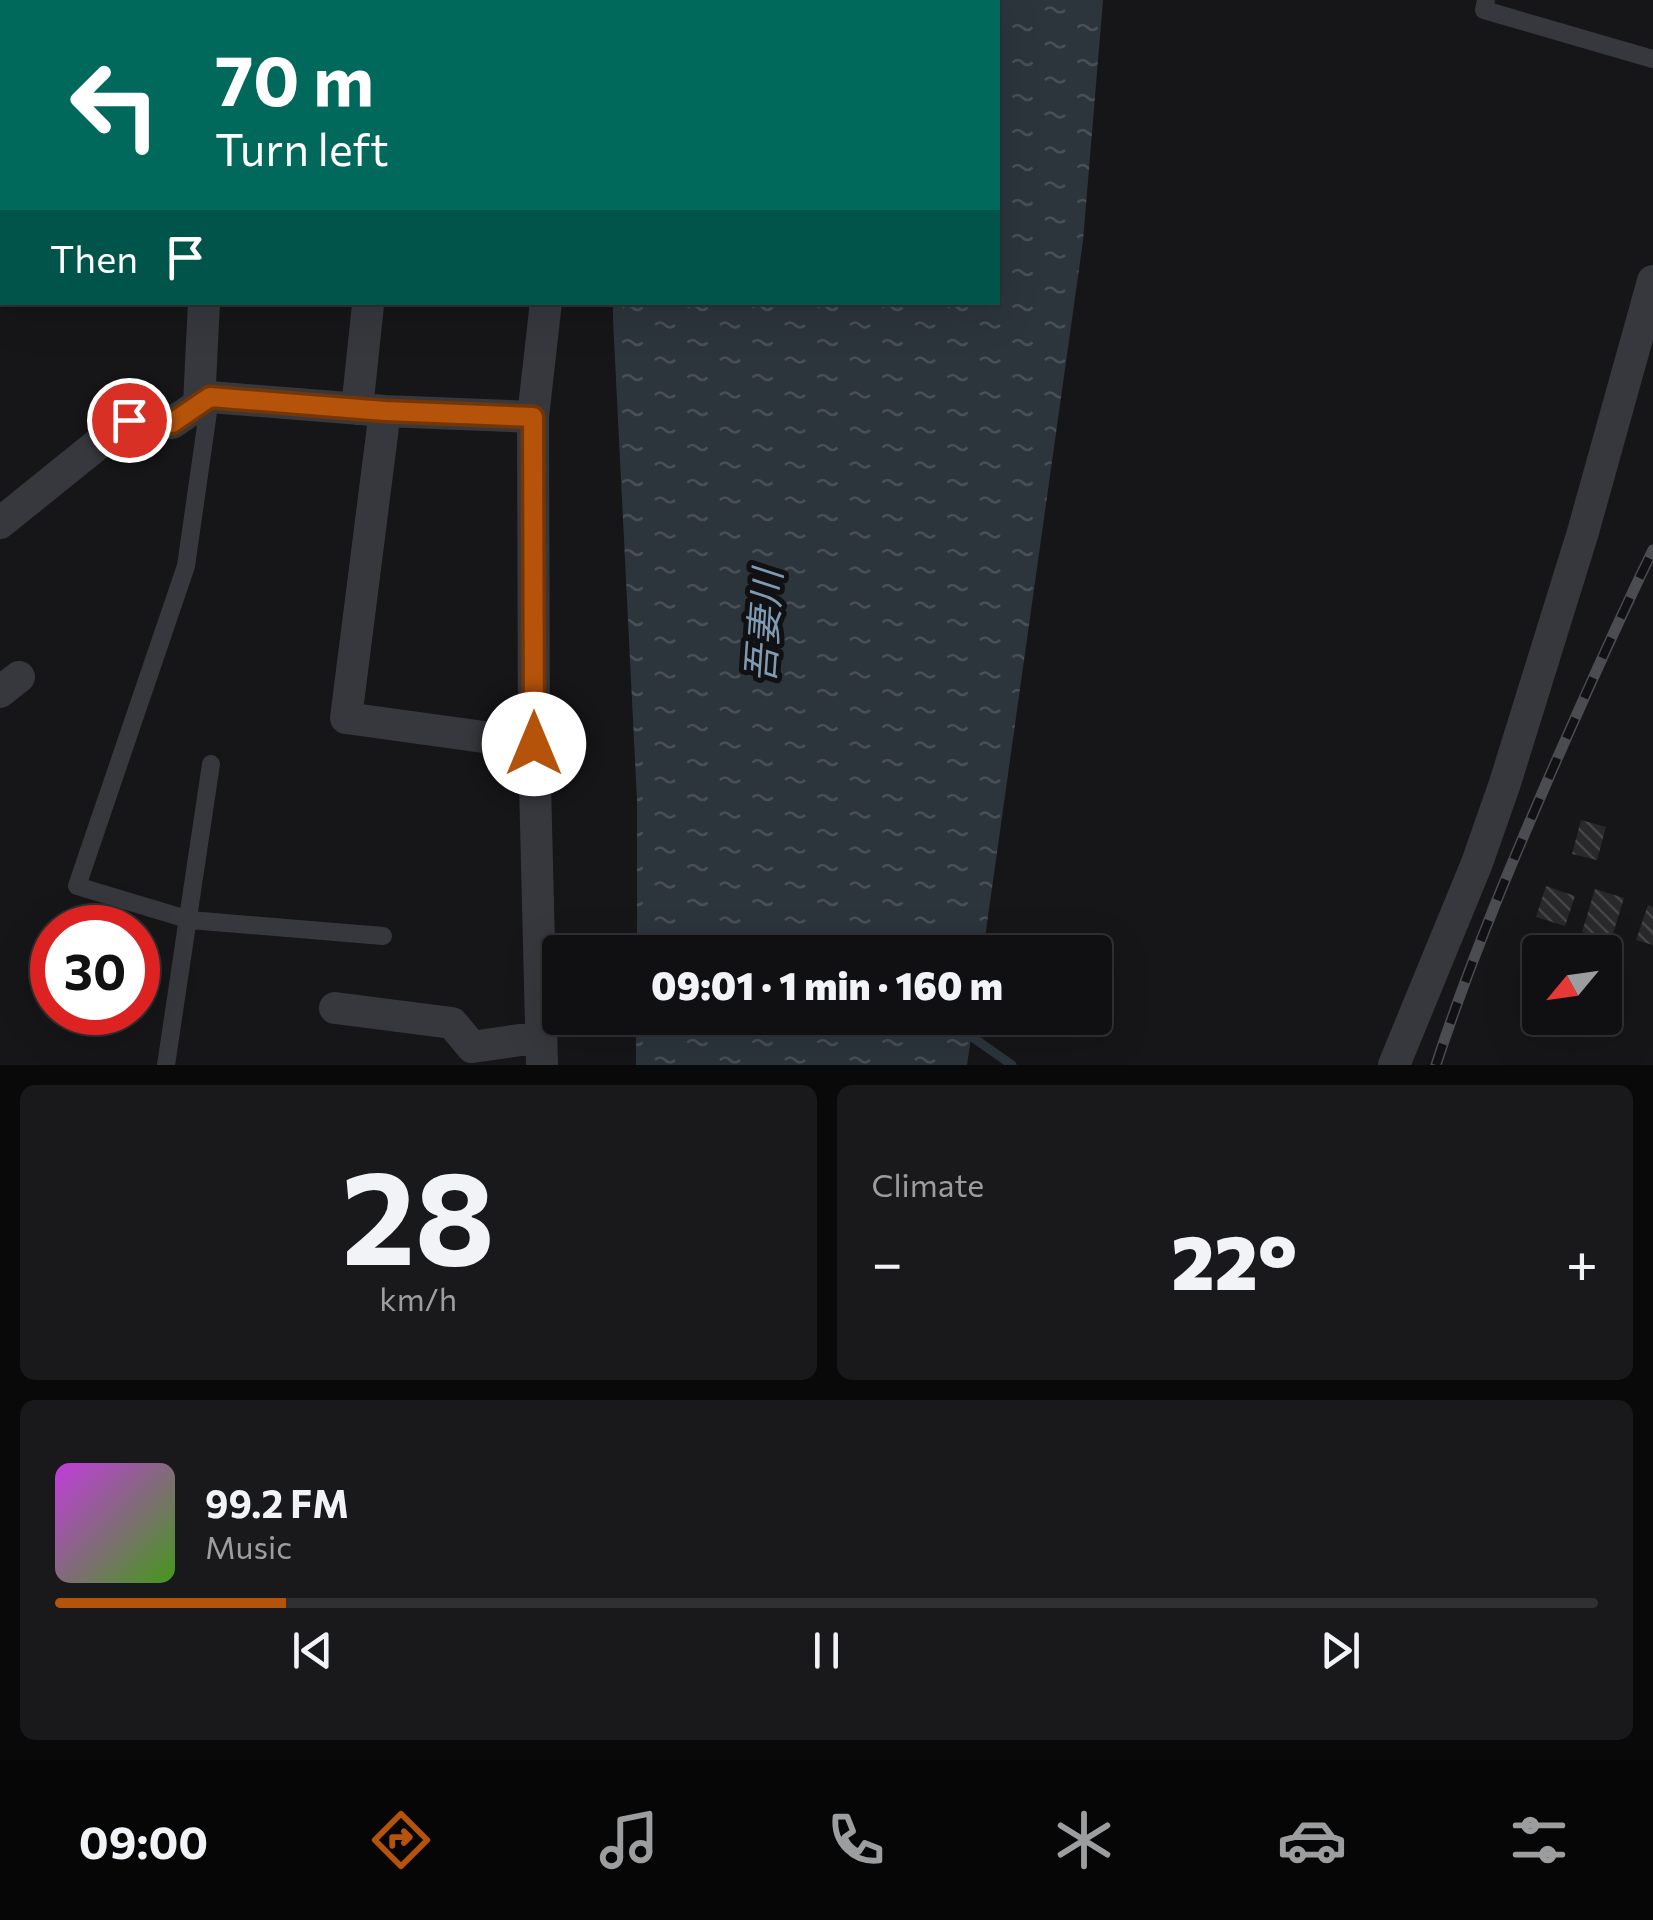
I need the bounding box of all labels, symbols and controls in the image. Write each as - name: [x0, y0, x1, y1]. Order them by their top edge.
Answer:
- text: 70 m: [215, 35, 374, 120]
- icon: left: [50, 40, 180, 170]
- text: Turn left: [215, 120, 389, 175]
- icon: arrive: [158, 230, 213, 285]
- text: Then: [50, 234, 138, 281]
- pin: [87, 378, 172, 463]
- icon: arrive: [102, 393, 157, 448]
- water label: 吾妻川: [735, 564, 790, 685]
- position arrow: [482, 692, 586, 796]
- speed limit sign: 30: [30, 905, 160, 1035]
- north arrow: [1522, 935, 1622, 1035]
- map controls: [1522, 935, 1622, 1035]
- text: 09:01 · 1 min · 160 m: [651, 961, 1003, 1008]
- text: 28: [341, 1133, 495, 1292]
- text: Climate: [872, 1164, 984, 1204]
- text: 22°: [1171, 1214, 1297, 1305]
- text: −: [872, 1227, 903, 1294]
- text: +: [1566, 1227, 1598, 1294]
- text: km/h: [379, 1278, 457, 1318]
- text: 99.2 FM: [205, 1479, 349, 1526]
- text: Music: [205, 1526, 292, 1566]
- icon: previous: [285, 1623, 340, 1678]
- icon: pause: [799, 1623, 854, 1678]
- icon: next: [1313, 1623, 1368, 1678]
- icon: directions: [366, 1805, 436, 1875]
- icon: music: [594, 1805, 664, 1875]
- icon: phone: [821, 1805, 891, 1875]
- icon: climate: [1049, 1805, 1119, 1875]
- icon: car: [1277, 1805, 1347, 1875]
- icon: filters: [1504, 1805, 1574, 1875]
- text: 09:00: [79, 1813, 208, 1868]

